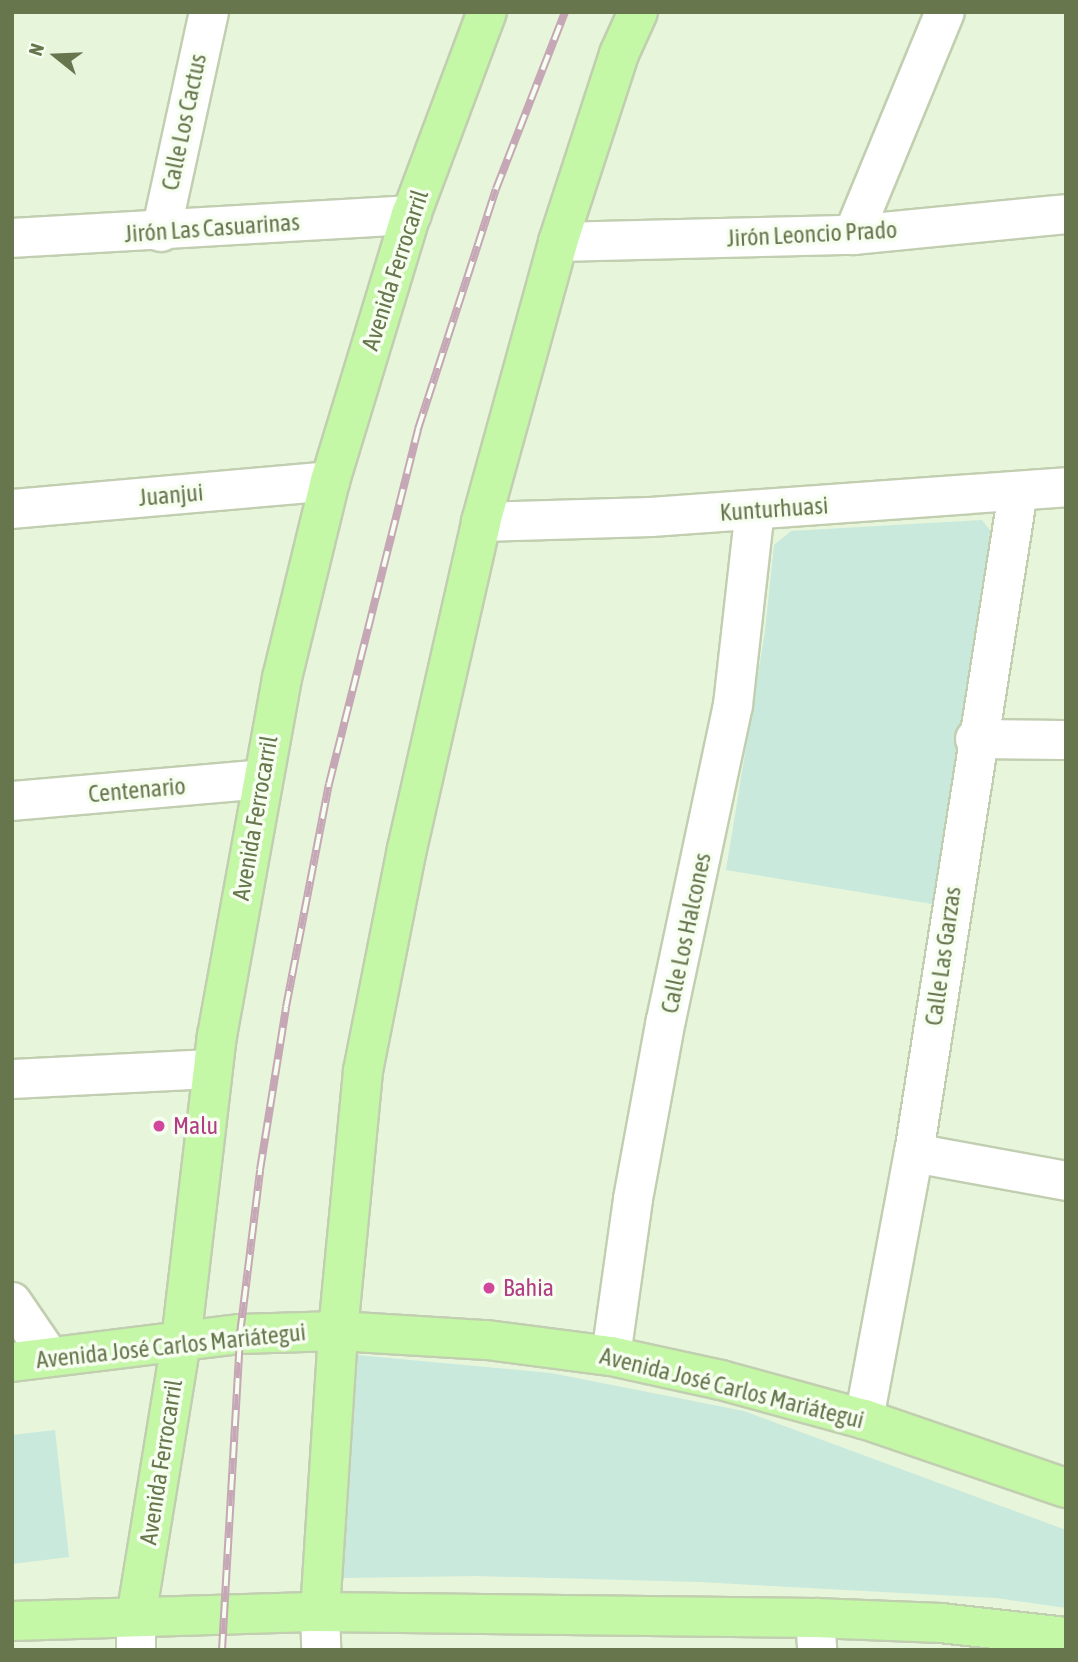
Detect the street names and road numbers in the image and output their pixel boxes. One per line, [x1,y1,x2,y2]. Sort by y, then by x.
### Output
street label: Calle Los Cactus [155,51,213,193]
street label: Avenida Ferrocarril [356,186,434,354]
street label: Jirón Las Casuarinas [123,208,301,248]
street label: Jirón Leoncio Prado [726,215,898,253]
street label: Juanjui [138,478,204,512]
street label: Kunturhuasi [719,491,829,527]
street label: Avenida Ferrocarril [226,733,284,903]
street label: Centenario [87,771,187,809]
street label: Calle Los Halcones [655,850,717,1016]
street label: Calle Las Garzas [919,885,967,1027]
street label: Avenida José Carlos Mariátegui [35,1318,307,1374]
street label: Avenida José Carlos Mariátegui [597,1341,867,1435]
street label: Avenida Ferrocarril [134,1377,188,1547]

